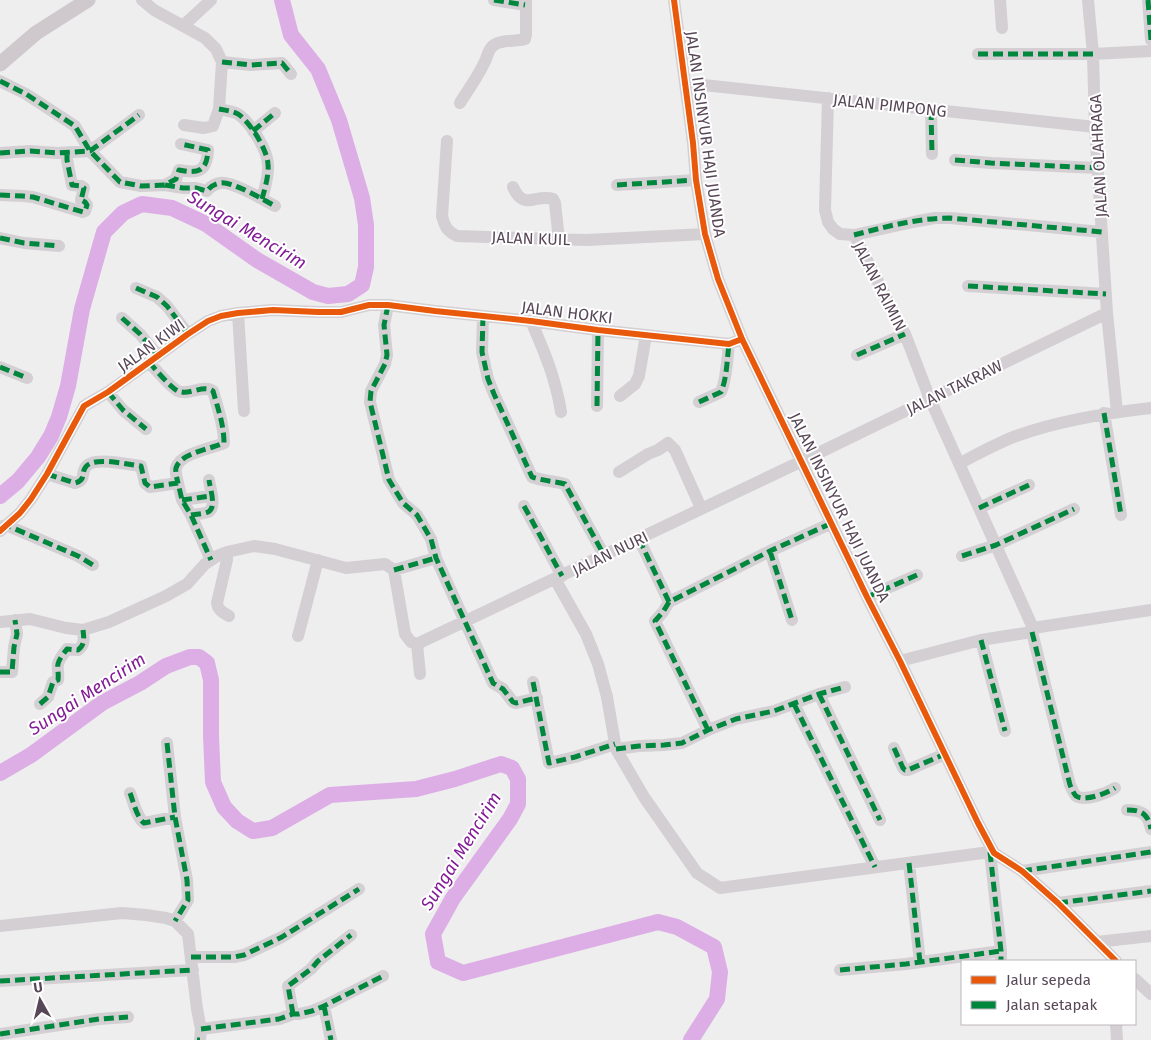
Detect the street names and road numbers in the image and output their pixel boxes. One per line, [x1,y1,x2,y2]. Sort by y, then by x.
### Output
street label: JALAN INSINYUR HAJI JUANDA [682,30,730,239]
street label: JALAN PIMPONG [832,90,948,121]
street label: JALAN OLAHRAGA [1086,93,1111,218]
street label: JALAN KUIL [491,228,571,249]
street label: JALAN RAIMIN [849,238,910,334]
street label: JALAN HOKKI [520,297,614,328]
street label: JALAN KIWI [114,315,189,376]
street label: JALAN TAKRAW [903,356,1005,419]
street label: JALAN INSINYUR HAJI JUANDA [785,409,894,606]
street label: JALAN NURI [569,527,651,580]

